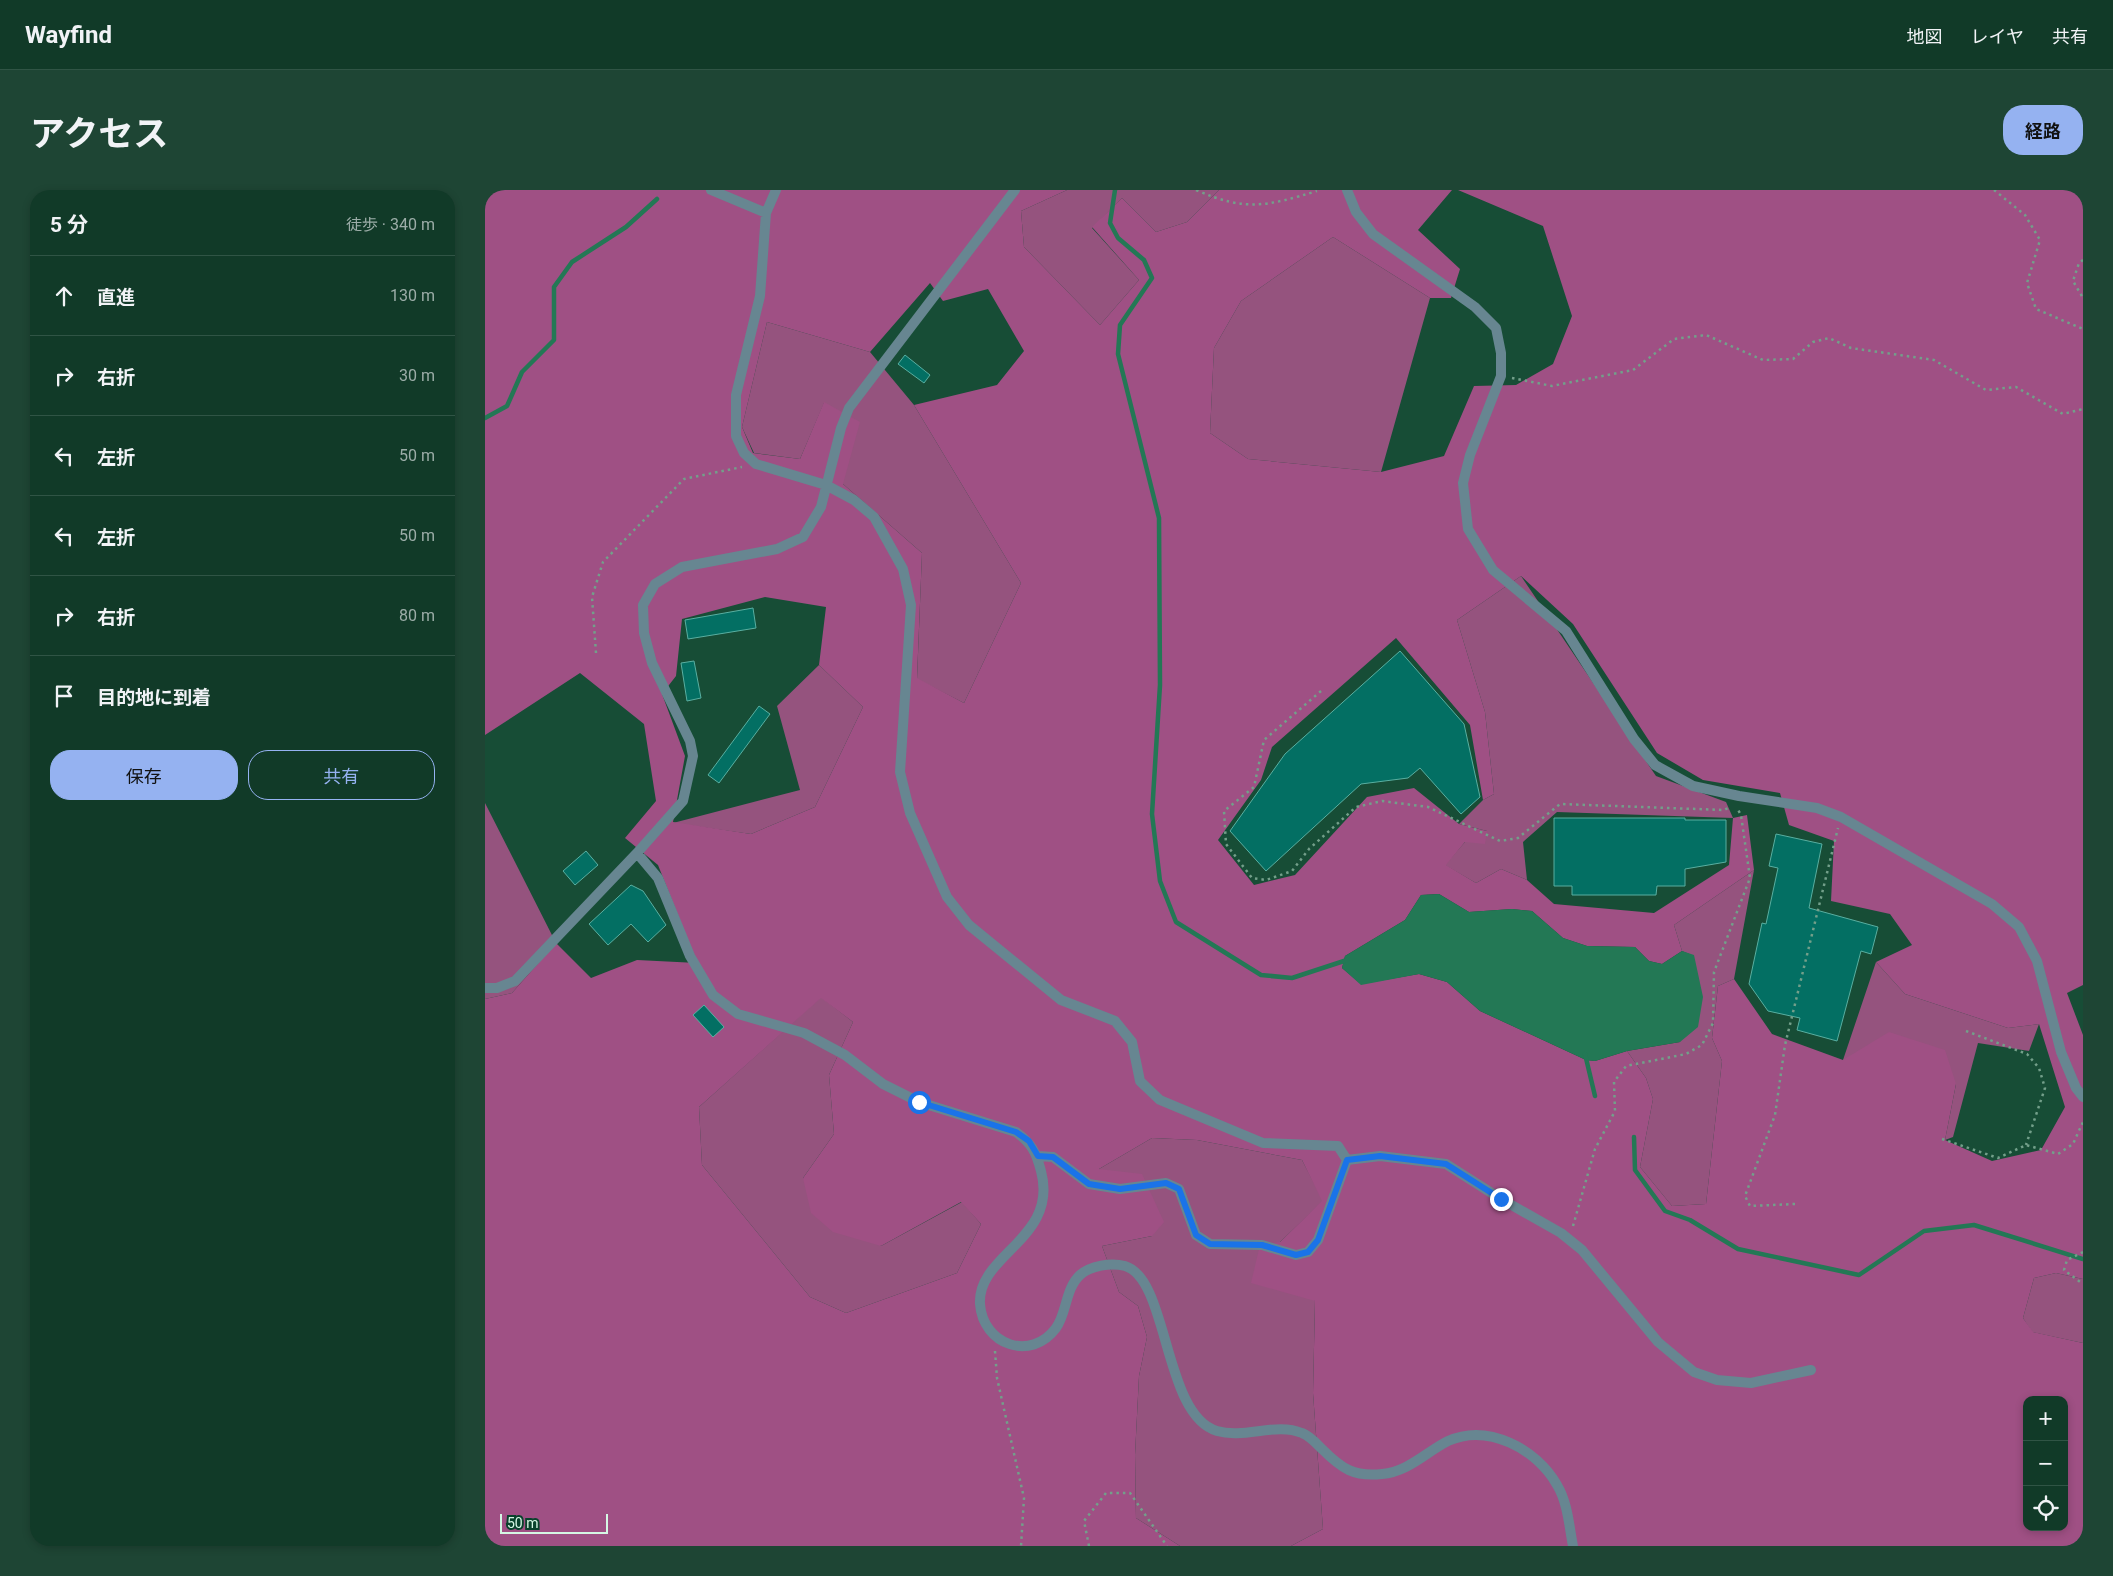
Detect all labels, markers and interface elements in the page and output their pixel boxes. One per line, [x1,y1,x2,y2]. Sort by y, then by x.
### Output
text: Wayfind [25,21,112,49]
text: 地図 [1907,26,1943,47]
text: レイヤ [1971,26,2024,47]
text: 共有 [2052,26,2088,47]
button: 経路 [2003,105,2083,155]
text: アクセス [30,114,168,155]
text: 5 分 [50,213,88,237]
text: 徒歩 · 340 m [346,215,435,234]
icon: ahead [50,282,78,310]
text: 直進 [97,286,135,309]
text: 130 m [390,286,435,305]
icon: right [50,362,78,390]
text: 右折 [97,366,135,389]
text: 30 m [399,366,435,385]
icon: left [50,442,78,470]
text: 左折 [97,446,135,469]
text: 50 m [399,446,435,465]
icon: left [50,522,78,550]
text: 左折 [97,526,135,549]
text: 50 m [399,526,435,545]
icon: right [50,602,78,630]
text: 右折 [97,606,135,629]
text: 80 m [399,606,435,625]
icon: arrive [50,682,78,710]
text: 目的地に到着 [97,686,211,709]
button: 保存 [50,750,238,800]
button: 共有 [248,750,435,800]
route start [908,1091,931,1114]
route end [1490,1188,1513,1211]
map controls [2023,1396,2068,1531]
button: + [2023,1396,2068,1441]
button: − [2023,1441,2068,1486]
button: locate [2023,1486,2068,1531]
scale bar [500,1511,607,1534]
text: 50 m [507,1515,539,1531]

